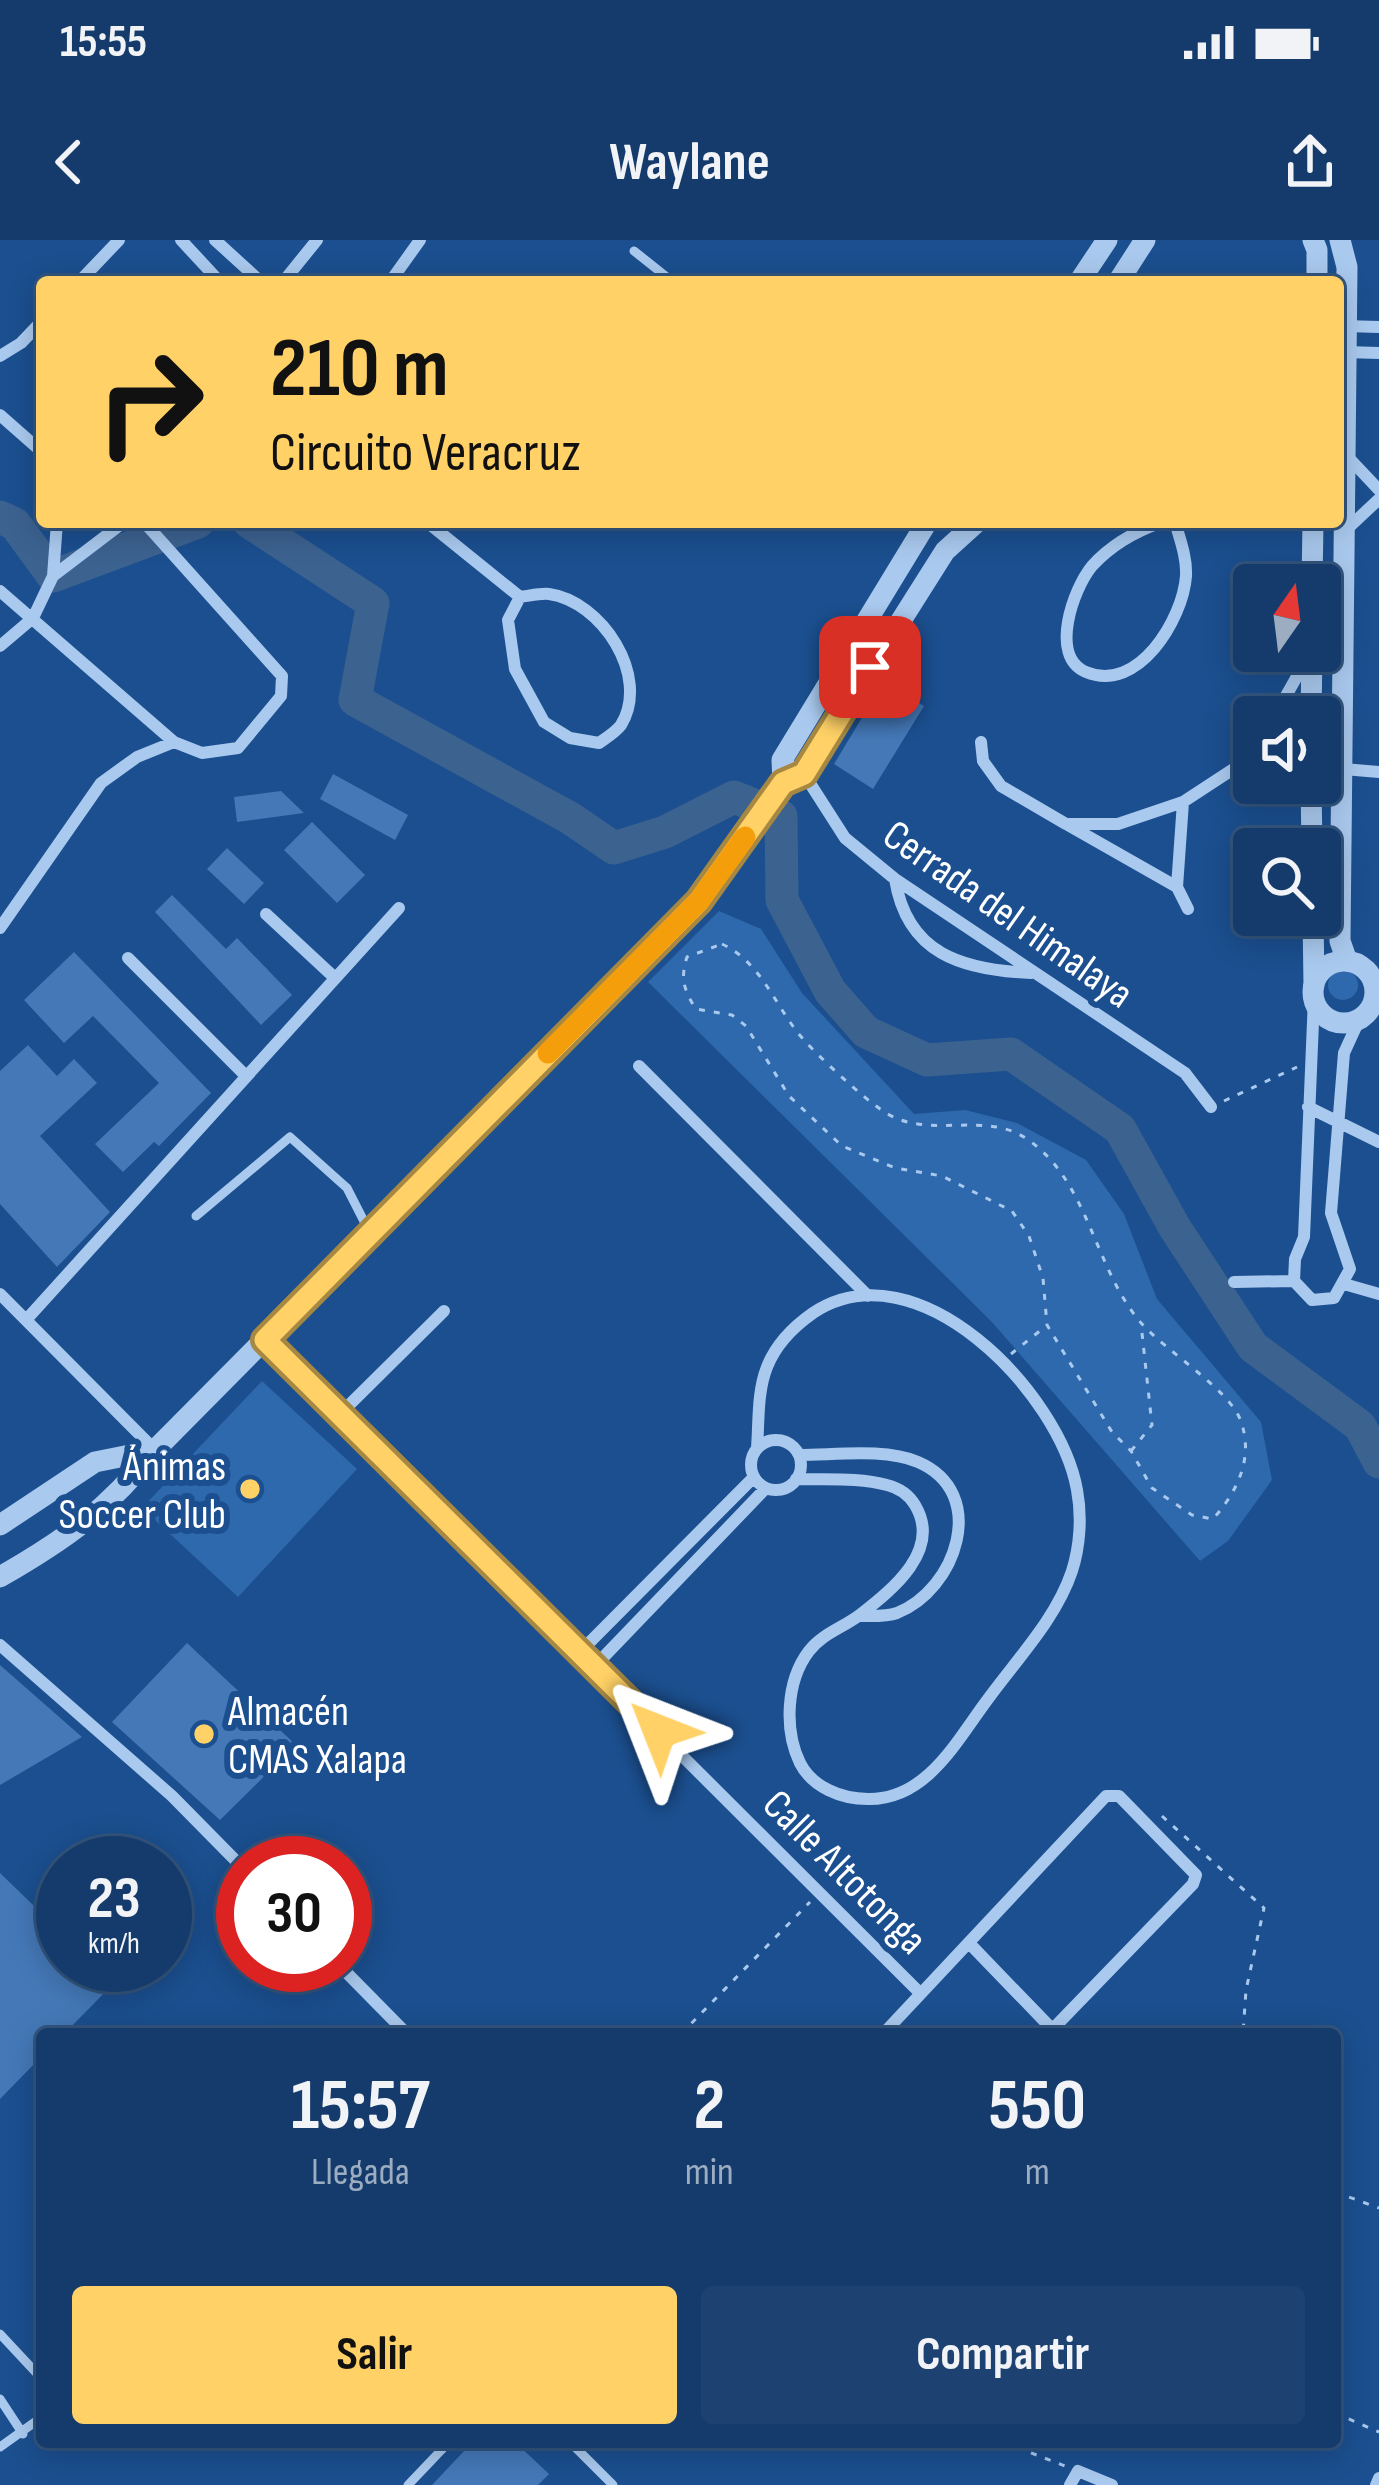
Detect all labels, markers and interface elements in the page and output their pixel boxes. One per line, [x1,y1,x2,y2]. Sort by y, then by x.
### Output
text: 15:55 [60,15,147,70]
icon: back [36,129,102,195]
icon: share [1277,129,1343,195]
text: Waylane [609,130,770,195]
text: 210 m [270,319,449,420]
icon: right [72,324,228,480]
text: Circuito Veracruz [270,421,581,486]
north arrow [1233,564,1341,672]
map controls [1233,564,1341,936]
pin [819,616,921,718]
icon: arrive [837,634,903,700]
button: sound [1233,696,1341,804]
street label: Cerrada del Himalaya [873,810,1142,1020]
button: search [1233,828,1341,936]
place label: Ánimas Soccer Club [59,1442,226,1541]
marker: Ánimas Soccer Club [237,1476,263,1502]
position arrow [596,1668,722,1794]
place label: Almacén CMAS Xalapa [227,1687,407,1786]
marker: Almacén CMAS Xalapa [191,1721,217,1747]
street label: Calle Altotonga [751,1780,937,1966]
speed limit sign: 30 [216,1836,372,1992]
text: 23 [87,1863,141,1935]
text: km/h [88,1926,140,1962]
text: 15:57 [291,2063,430,2150]
text: 2 [693,2063,725,2150]
text: 550 [989,2063,1086,2150]
text: Llegada [311,2149,410,2196]
text: min [685,2149,734,2196]
text: m [1025,2149,1050,2196]
button: Salir [72,2286,677,2424]
button: Compartir [701,2286,1305,2424]

